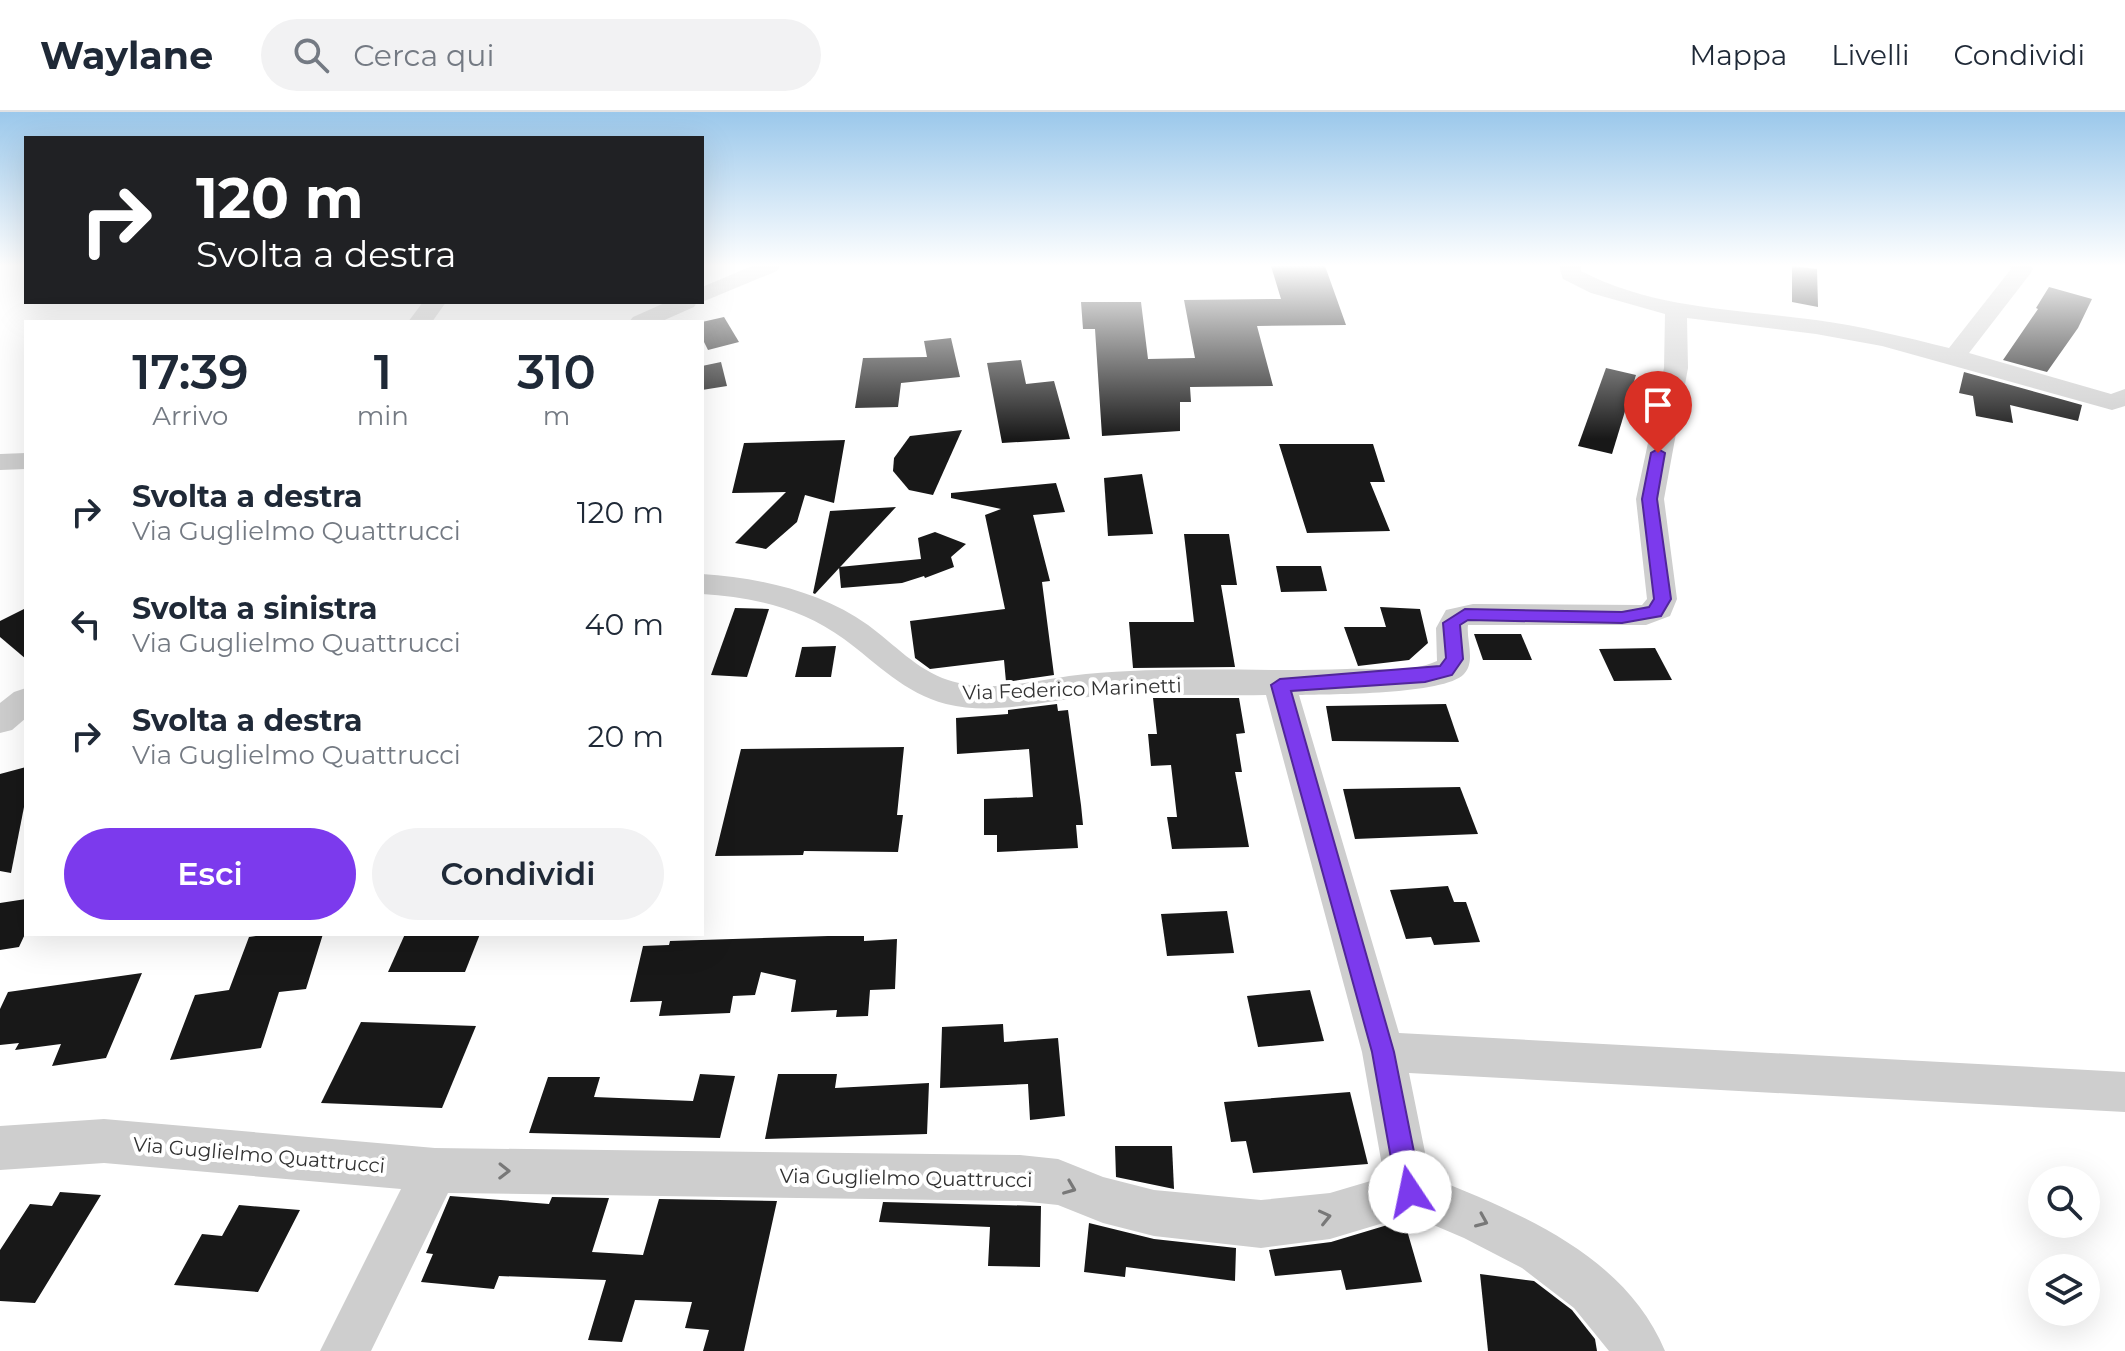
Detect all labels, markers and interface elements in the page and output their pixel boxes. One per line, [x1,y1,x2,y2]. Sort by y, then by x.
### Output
search box [261,19,821,91]
text: Waylane [40,32,213,79]
icon: search [289,33,333,77]
text: Cerca qui [353,37,495,74]
text: Mappa [1690,38,1787,72]
text: Livelli [1831,38,1910,72]
text: Condividi [1954,38,2085,72]
text: 120 m [196,164,364,232]
icon: right [64,168,168,272]
text: Svolta a destra [196,232,456,276]
text: 17:39 [132,343,249,401]
text: 1 [374,343,392,401]
text: 310 [517,343,596,401]
pin [1624,371,1692,453]
icon: arrive [1636,383,1680,427]
text: Arrivo [152,400,228,432]
text: min [357,400,409,432]
text: m [543,400,570,432]
text: Svolta a destra [132,478,362,515]
icon: right [64,490,108,534]
text: 120 m [577,494,664,531]
text: Via Guglielmo Quattrucci [132,515,461,547]
text: Svolta a sinistra [132,590,378,627]
icon: left [64,602,108,646]
text: 40 m [585,606,664,643]
text: Via Guglielmo Quattrucci [132,627,461,659]
street label: Via Federico Marinetti [962,673,1182,705]
text: Svolta a destra [132,702,362,739]
icon: right [64,714,108,758]
text: 20 m [587,718,664,755]
text: Via Guglielmo Quattrucci [132,739,461,771]
button: Esci [64,828,356,920]
button: Condividi [372,828,664,920]
street label: Via Guglielmo Quattrucci [132,1132,386,1178]
position arrow [1368,1150,1452,1234]
one-way arrow [498,1162,511,1180]
street label: Via Guglielmo Quattrucci [779,1164,1033,1192]
map controls [2028,1166,2100,1326]
button: search [2028,1166,2100,1238]
one-way arrow [1062,1178,1077,1194]
one-way arrow [1318,1209,1332,1226]
one-way arrow [1474,1212,1488,1228]
button: layers [2028,1254,2100,1326]

